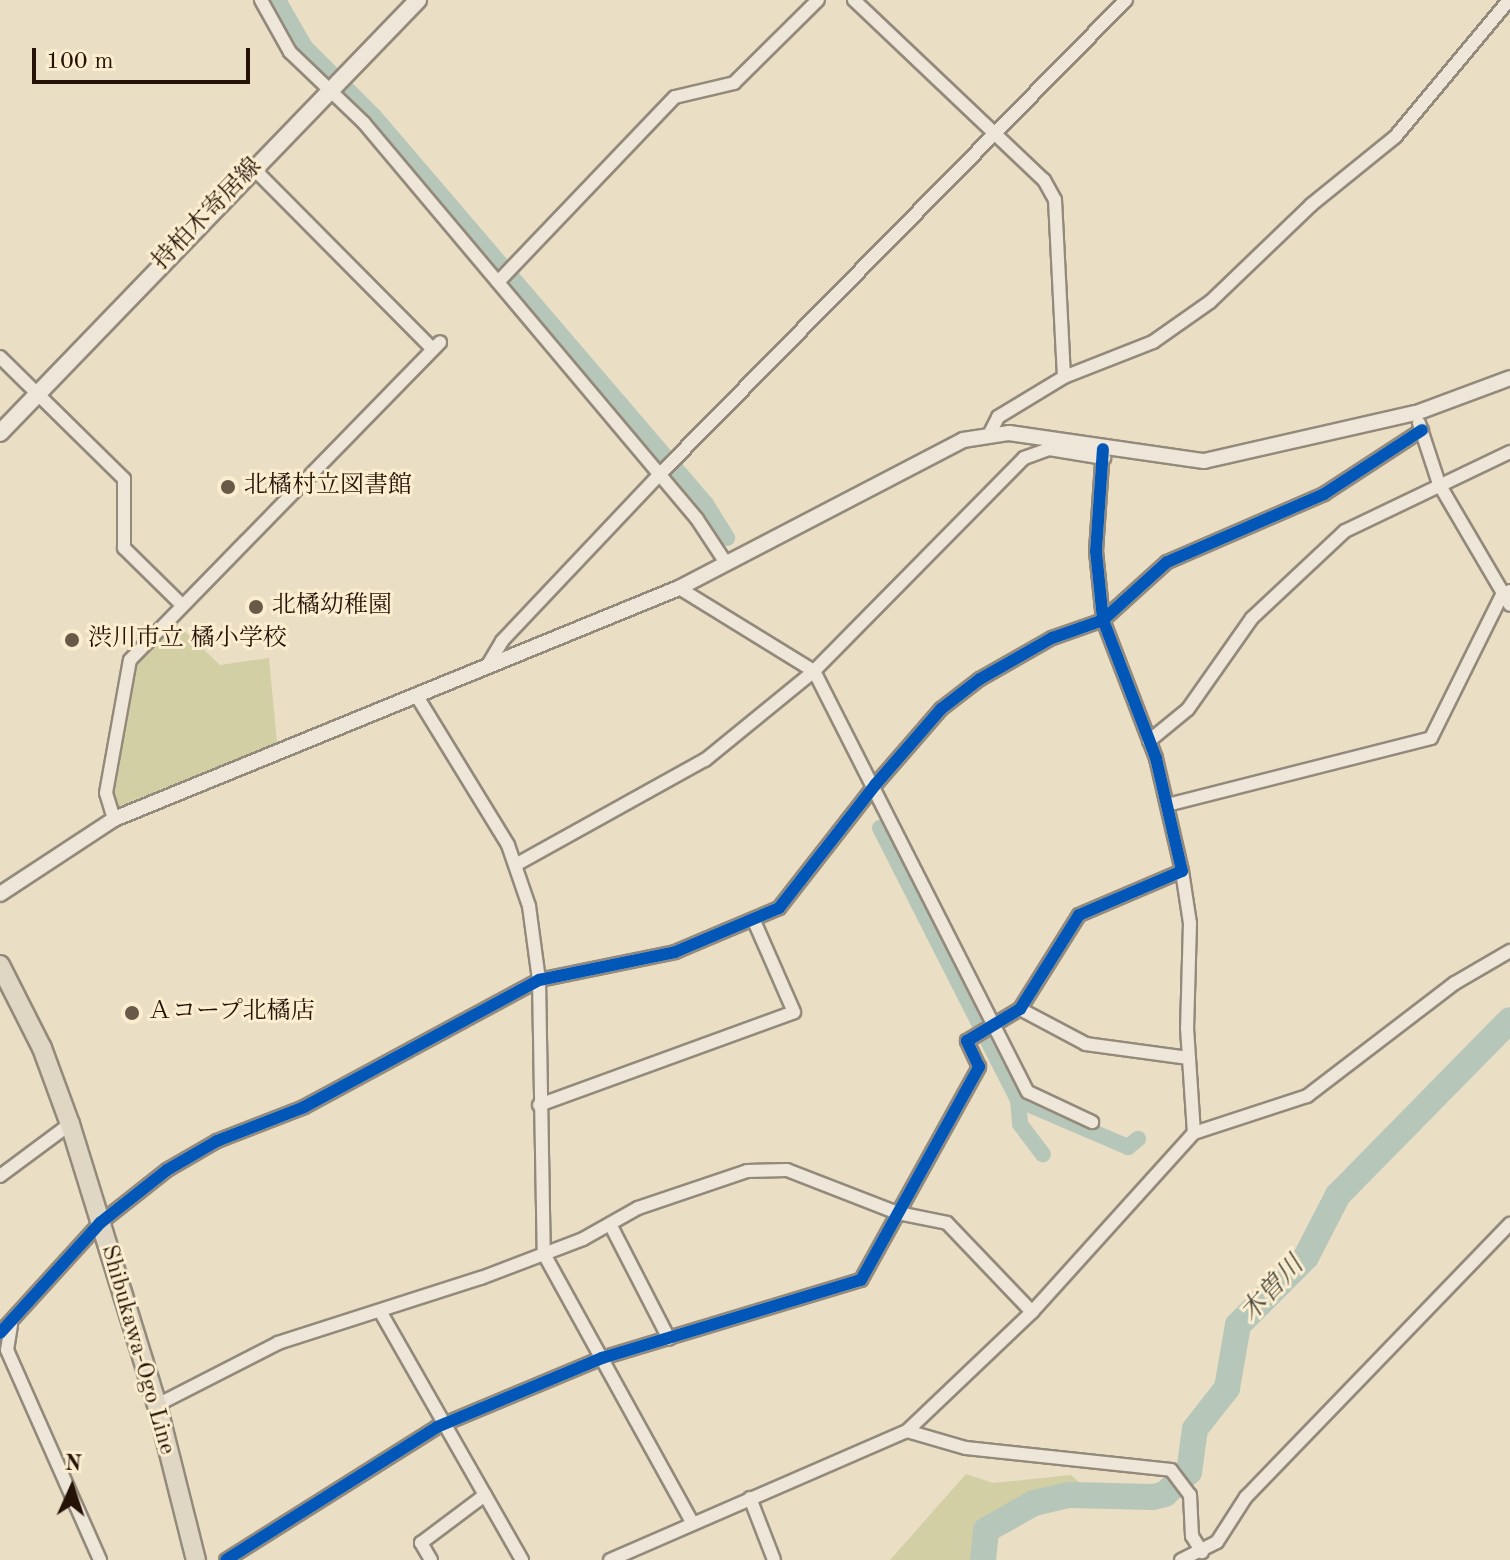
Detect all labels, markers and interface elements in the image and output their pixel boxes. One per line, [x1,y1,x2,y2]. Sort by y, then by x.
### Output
scale bar [36,32,254,82]
text: 100 m [46,50,114,74]
street label: 持柏木寄居線 [148,153,268,277]
place label: 北橘村立図書館 [244,473,412,501]
marker: 北橘村立図書館 [219,478,237,496]
place label: 北橘幼稚園 [272,593,392,621]
marker: 北橘幼稚園 [247,598,265,616]
place label: 渋川市立 橘小学校 [88,626,287,654]
marker: 渋川市立 橘小学校 [63,631,81,649]
place label: Ａコープ北橘店 [148,999,316,1027]
marker: Ａコープ北橘店 [123,1004,141,1022]
street label: Shibukawa-Ogo Line [93,1242,181,1458]
water label: 木曽川 [1235,1251,1311,1329]
north arrow [32,1448,112,1528]
text: N [64,1453,82,1475]

